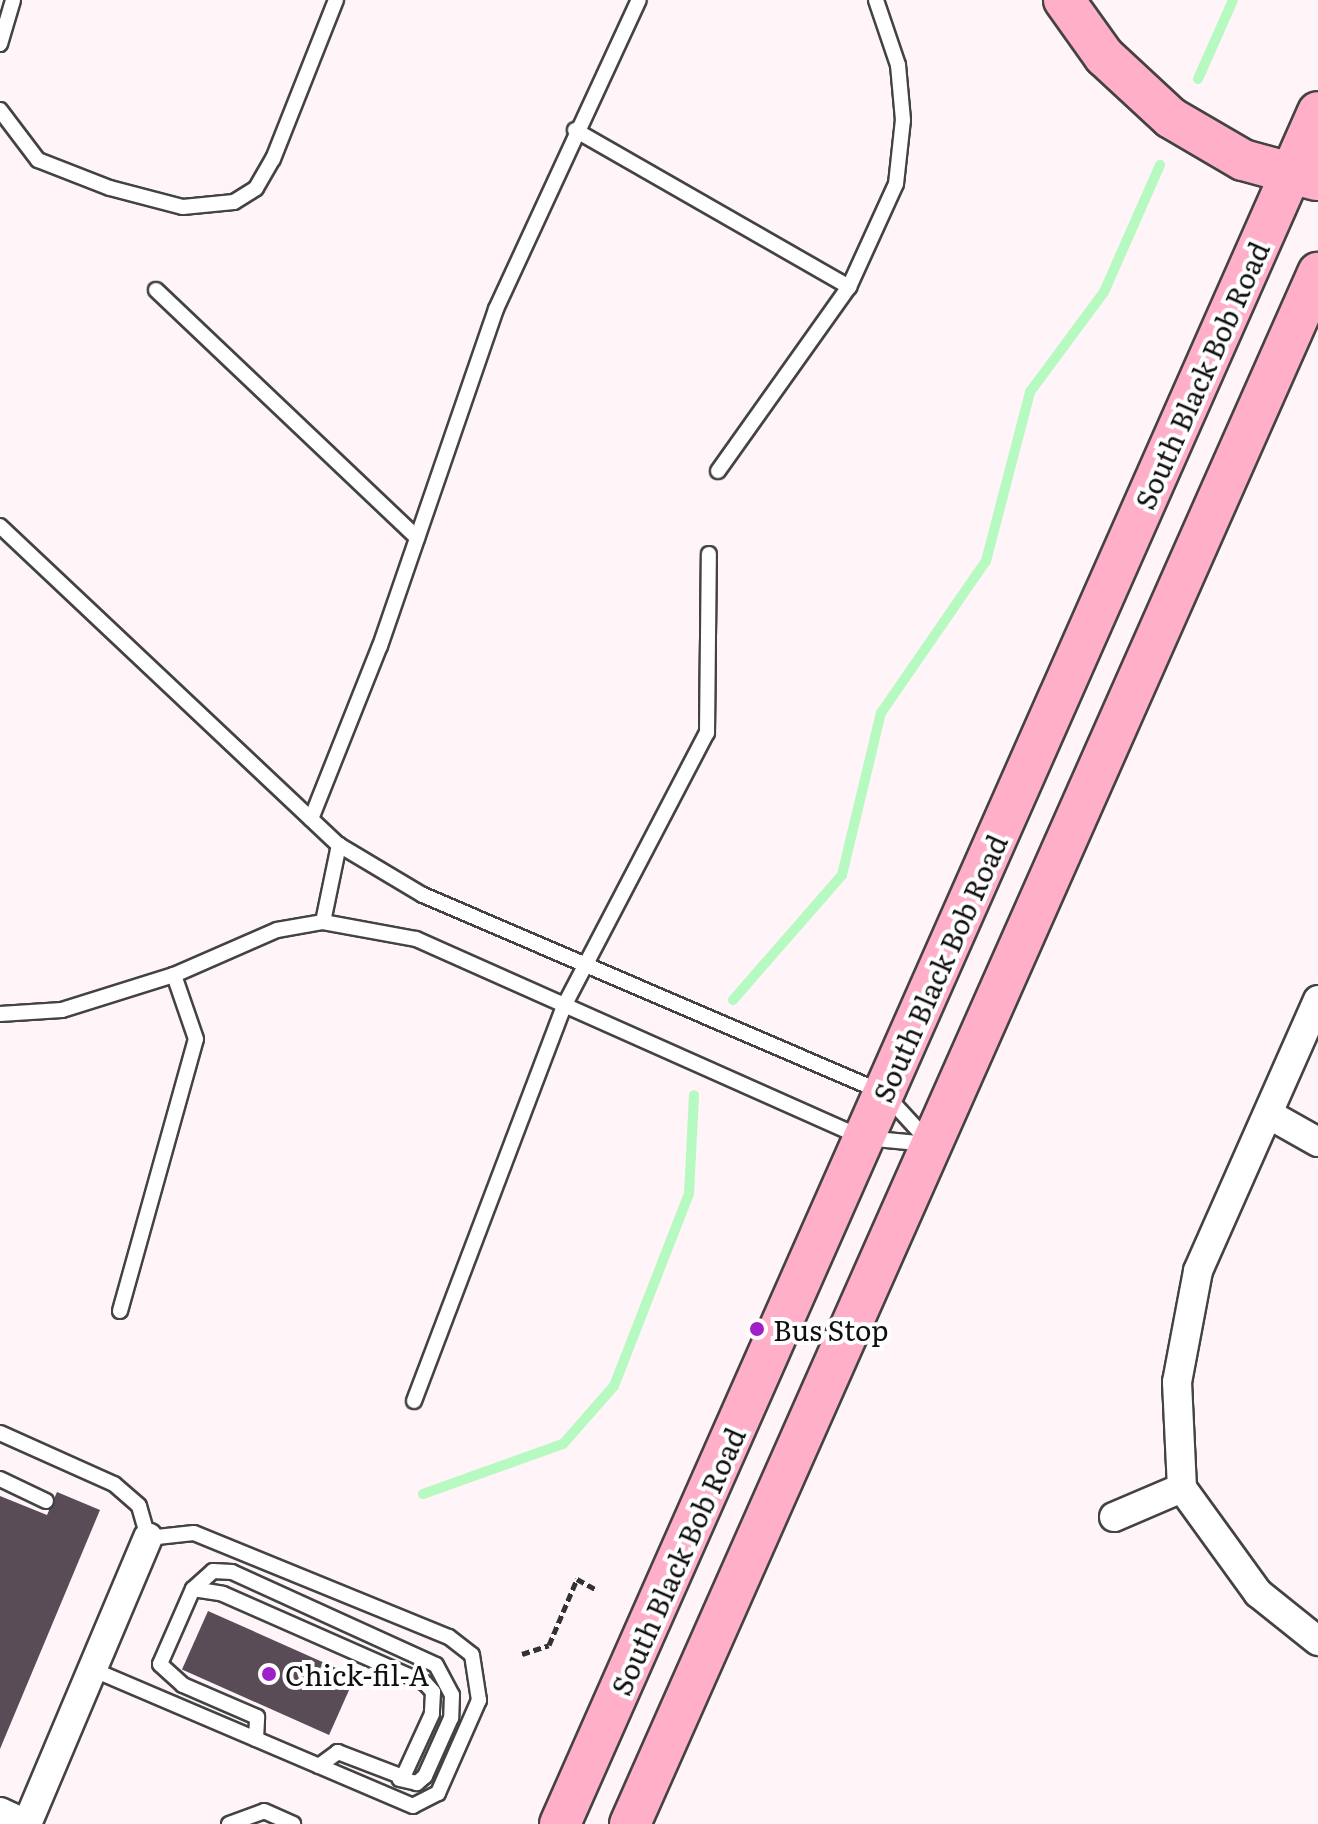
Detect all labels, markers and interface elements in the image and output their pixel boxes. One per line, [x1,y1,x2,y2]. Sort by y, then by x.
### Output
street label: South Black Bob Road [1127,236,1275,514]
street label: South Black Bob Road [865,829,1013,1107]
place label: Bus Stop [773,1312,889,1346]
marker: Bus Stop [748,1320,766,1338]
street label: South Black Bob Road [603,1422,751,1700]
place label: Chick-fil-A [285,1657,429,1691]
marker: Chick-fil-A [260,1665,278,1683]

